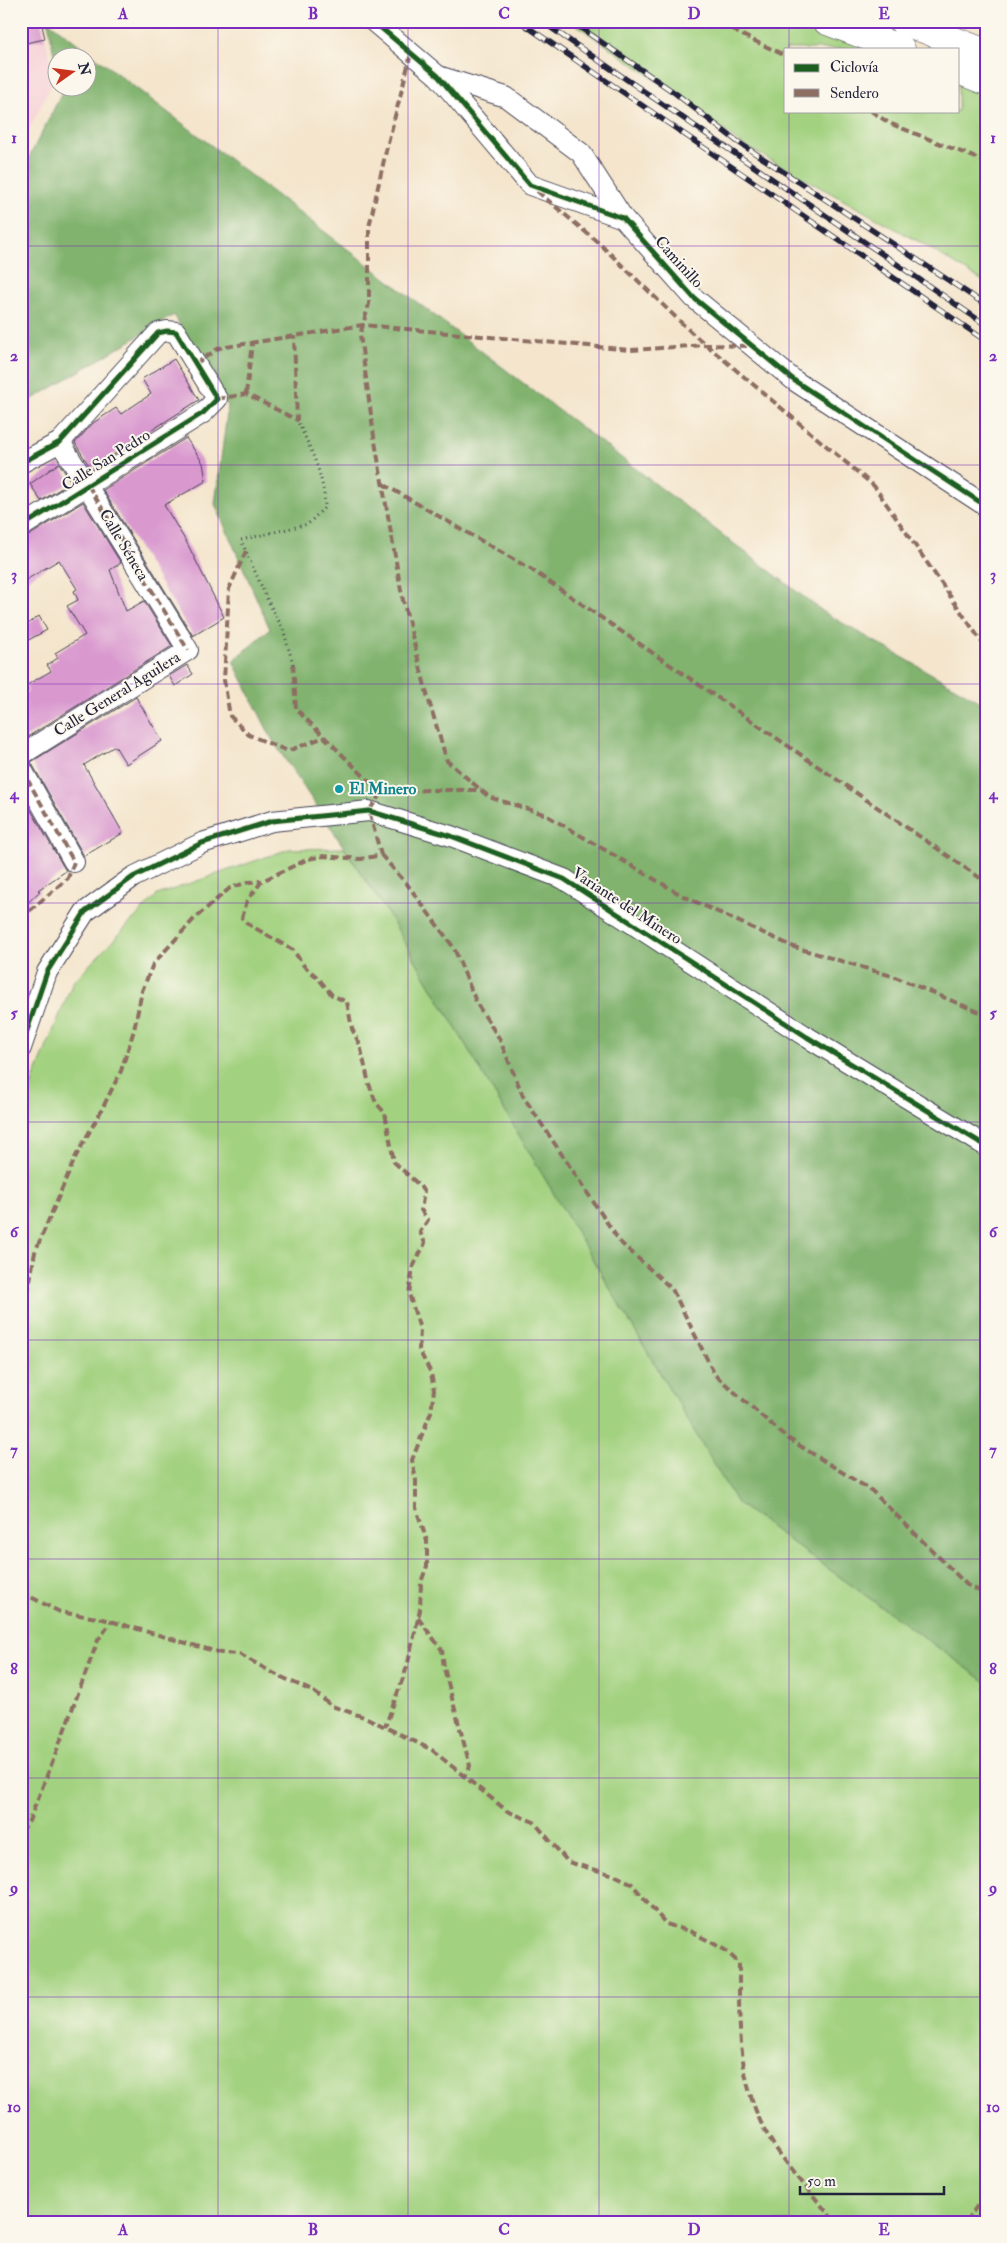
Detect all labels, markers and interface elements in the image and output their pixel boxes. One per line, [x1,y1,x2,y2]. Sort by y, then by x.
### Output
text: A [117,4,129,24]
text: B [308,4,318,24]
text: C [498,4,510,24]
text: D [687,4,701,24]
text: E [878,4,890,24]
north arrow [48,48,98,98]
legend [784,48,960,112]
text: Ciclovía [830,58,879,77]
text: N [74,60,94,78]
text: Sendero [830,84,879,103]
text: 1 [11,128,17,148]
text: 1 [990,128,996,148]
street label: Caminillo [650,232,708,292]
text: 2 [10,346,18,366]
text: 2 [989,346,997,366]
street label: Calle San Pedro [58,425,154,495]
street label: Calle Séneca [95,506,153,585]
text: 3 [11,565,17,585]
text: 3 [990,565,996,585]
street label: Calle General Aguilera [50,647,184,741]
place label: El Minero [349,779,417,799]
marker: El Minero [333,783,345,795]
text: 4 [9,784,20,804]
text: 4 [988,784,999,804]
street label: Variante del Minero [568,863,686,949]
text: 5 [10,1003,18,1023]
text: 5 [989,1003,997,1023]
text: 6 [10,1222,20,1242]
text: 6 [989,1222,999,1242]
text: 7 [10,1440,18,1460]
text: 7 [989,1440,997,1460]
text: 8 [10,1659,18,1679]
text: 8 [989,1659,997,1679]
text: 9 [8,1878,18,1898]
text: 9 [987,1878,997,1898]
text: 10 [7,2097,21,2117]
text: 10 [986,2097,1000,2117]
scale bar [800,2163,943,2195]
text: 50 m [807,2172,836,2191]
text: A [117,2220,129,2240]
text: B [308,2220,318,2240]
text: C [498,2220,510,2240]
text: D [687,2220,701,2240]
text: E [878,2220,890,2240]

